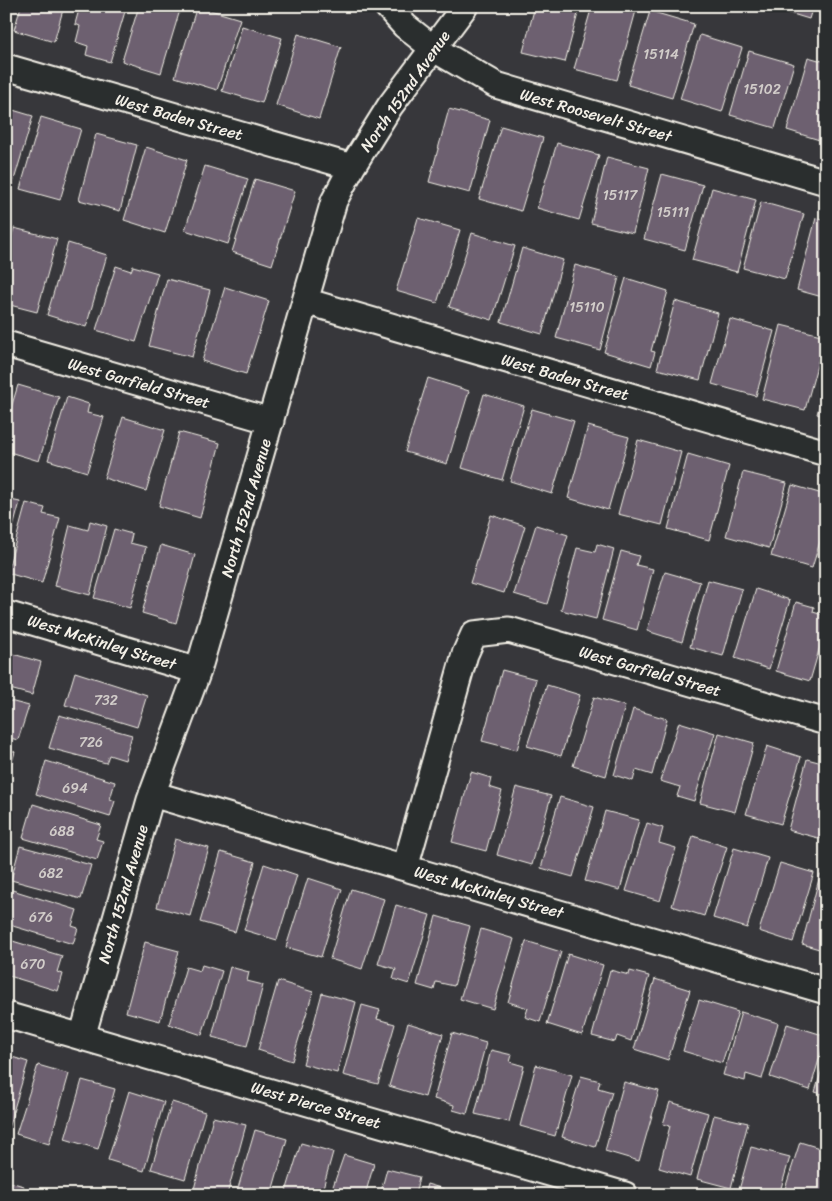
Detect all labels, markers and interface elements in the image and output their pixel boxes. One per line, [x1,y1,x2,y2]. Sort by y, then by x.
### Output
street label: North 152nd Avenue [352,24,458,158]
house number: 15114 [643,42,679,67]
house number: 15102 [743,77,781,102]
street label: West Roosevelt Street [517,79,676,151]
street label: West Baden Street [112,85,246,149]
house number: 15117 [603,183,638,208]
house number: 15111 [657,200,689,225]
house number: 15110 [569,295,605,320]
street label: West Baden Street [498,345,632,409]
street label: West Garfield Street [64,349,214,417]
street label: North 152nd Avenue [212,435,280,581]
street label: West McKinley Street [24,606,181,679]
street label: West Garfield Street [575,637,725,705]
house number: 732 [94,688,118,713]
house number: 726 [79,730,103,755]
house number: 694 [62,776,88,801]
house number: 688 [50,819,75,844]
street label: North 152nd Avenue [89,821,157,967]
street label: West McKinley Street [411,857,568,927]
house number: 682 [39,861,63,886]
house number: 676 [29,905,53,930]
house number: 670 [21,952,46,977]
street label: West Pierce Street [248,1073,384,1137]

